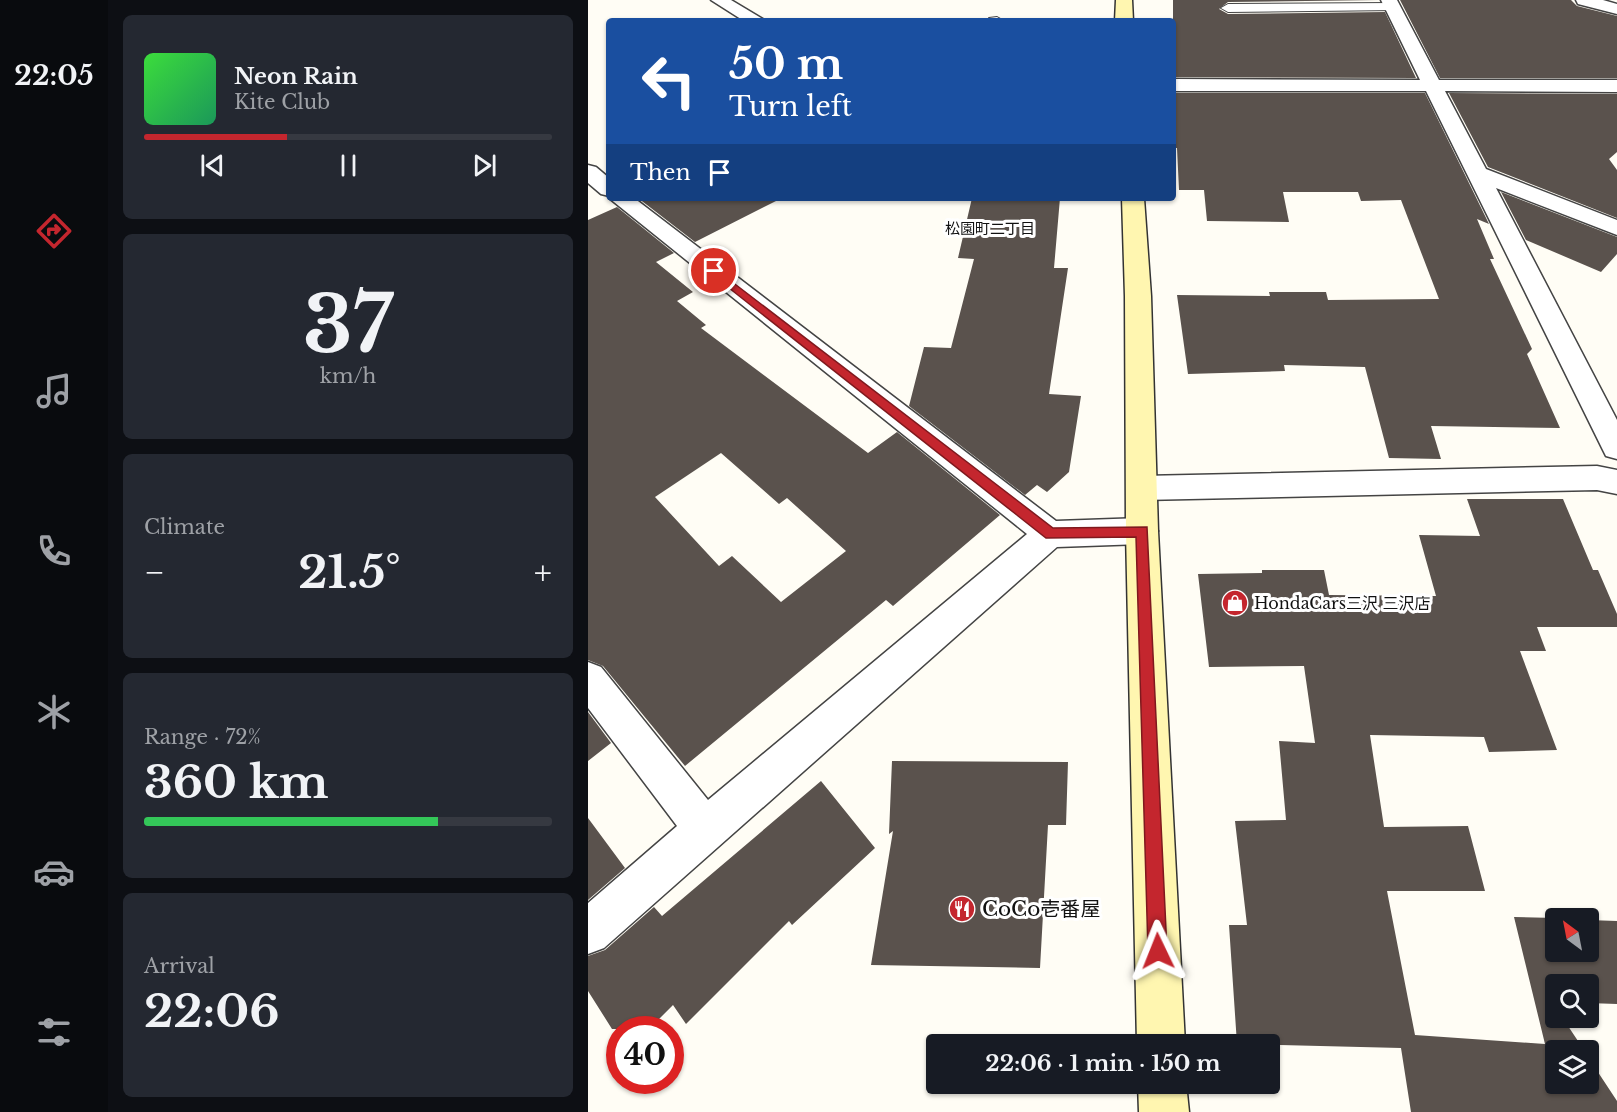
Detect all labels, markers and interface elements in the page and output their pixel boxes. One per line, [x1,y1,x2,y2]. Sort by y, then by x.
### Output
text: 50 m [729,38,843,90]
icon: left [630,42,708,120]
text: 22:05 [14,59,94,92]
text: Neon Rain [234,63,358,90]
text: Kite Club [234,90,330,114]
text: Turn left [729,90,852,123]
icon: previous [196,149,229,182]
icon: pause [332,149,365,182]
icon: next [468,149,501,182]
icon: arrive [703,156,736,189]
text: Then [630,159,691,186]
icon: directions [33,210,75,252]
district label: 松園町二丁目 [945,219,1035,238]
pin [688,245,739,296]
icon: arrive [697,254,730,287]
text: 37 [303,276,393,373]
text: km/h [320,364,376,388]
icon: music [33,370,75,412]
text: Climate [144,515,225,539]
icon: phone [33,530,75,572]
text: 21.5° [298,544,401,600]
text: − [144,552,165,593]
text: + [534,552,552,593]
shop icon: HondaCars三沢 三沢店 [1220,588,1250,618]
place label: HondaCars三沢 三沢店 [1254,593,1431,613]
icon: climate [33,691,75,733]
text: Range · 72% [144,725,261,749]
text: 360 km [144,754,329,810]
icon: car [33,851,75,893]
restaurant icon: CoCo壱番屋 [947,894,977,924]
place label: CoCo壱番屋 [982,897,1100,921]
north arrow [1545,908,1599,962]
map controls [1545,908,1599,1094]
position arrow [1126,919,1190,983]
text: Arrival [144,954,215,978]
button: search [1545,974,1599,1028]
text: 22:06 [144,983,280,1039]
icon: filters [33,1011,75,1053]
speed limit sign: 40 [606,1016,684,1094]
button: layers [1545,1040,1599,1094]
text: 22:06 · 1 min · 150 m [985,1050,1221,1077]

